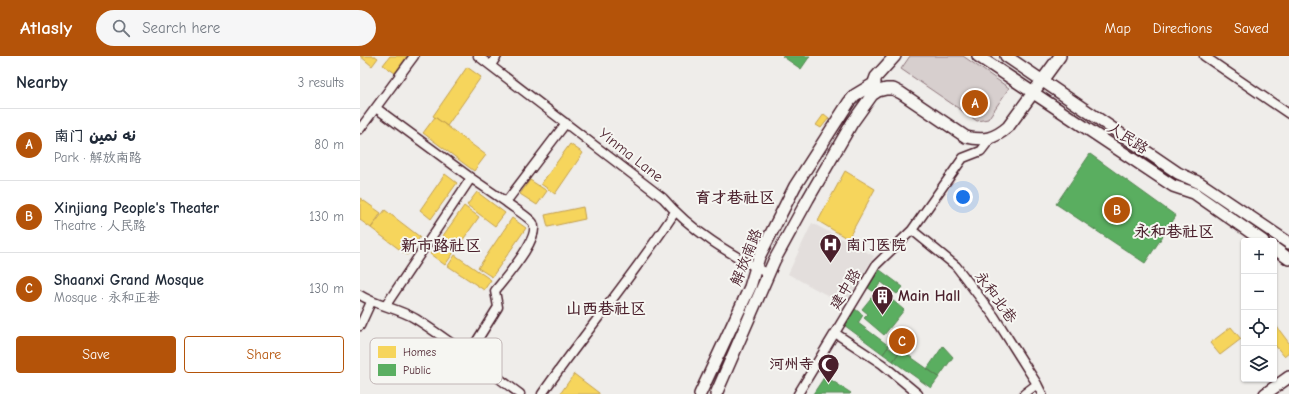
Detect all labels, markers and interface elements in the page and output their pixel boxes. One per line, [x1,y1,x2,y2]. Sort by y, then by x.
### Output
search box [96,10,376,46]
text: Atlasly [20,17,72,39]
icon: search [110,17,132,39]
text: Search here [142,19,220,37]
text: Map [1104,20,1131,37]
text: Directions [1153,20,1212,37]
text: Saved [1234,20,1269,37]
text: Nearby [16,73,67,92]
text: 3 results [298,75,344,90]
pin: A [962,88,988,118]
street label: 人民路 [1104,118,1152,158]
street label: Yinma Lane [595,124,667,186]
text: 南门 نە نمين [54,127,136,145]
text: A [25,137,33,152]
text: 80 m [314,137,344,152]
text: Park · 解放南路 [54,150,142,165]
your location [953,187,973,207]
district label: 育才巷社区 [695,189,775,207]
pin: B [1104,195,1130,225]
text: Xinjiang People's Theater [54,199,219,217]
text: B [25,209,33,224]
text: 130 m [309,209,344,224]
text: Theatre · 人民路 [54,218,146,233]
district label: 永和巷社区 [1134,223,1214,241]
street label: 解放南路 [726,226,766,288]
hospital icon: 南门医院 [818,232,844,265]
place label: 南门医院 [846,236,906,254]
district label: 新市路社区 [401,237,481,255]
map controls [1241,238,1277,382]
button: + [1241,238,1277,274]
street label: 建中路 [826,265,864,313]
street label: 永和北巷 [971,267,1021,327]
text: Shaanxi Grand Mosque [54,271,204,289]
button: − [1241,274,1277,310]
text: C [25,281,33,296]
text: 130 m [309,281,344,296]
building icon: Main Hall [870,283,896,316]
place label: Main Hall [898,287,960,305]
text: Mosque · 永和正巷 [54,290,160,305]
district label: 山西巷社区 [566,300,646,318]
button: locate [1241,310,1277,346]
pin: C [889,326,915,356]
button: Save [16,336,176,373]
button: Share [184,336,344,373]
legend [370,338,502,384]
text: Homes [403,346,436,359]
button: layers [1241,346,1277,382]
mosque icon: 河州寺 [816,351,842,384]
place label: 河州寺 [769,355,814,373]
text: Public [403,364,432,377]

